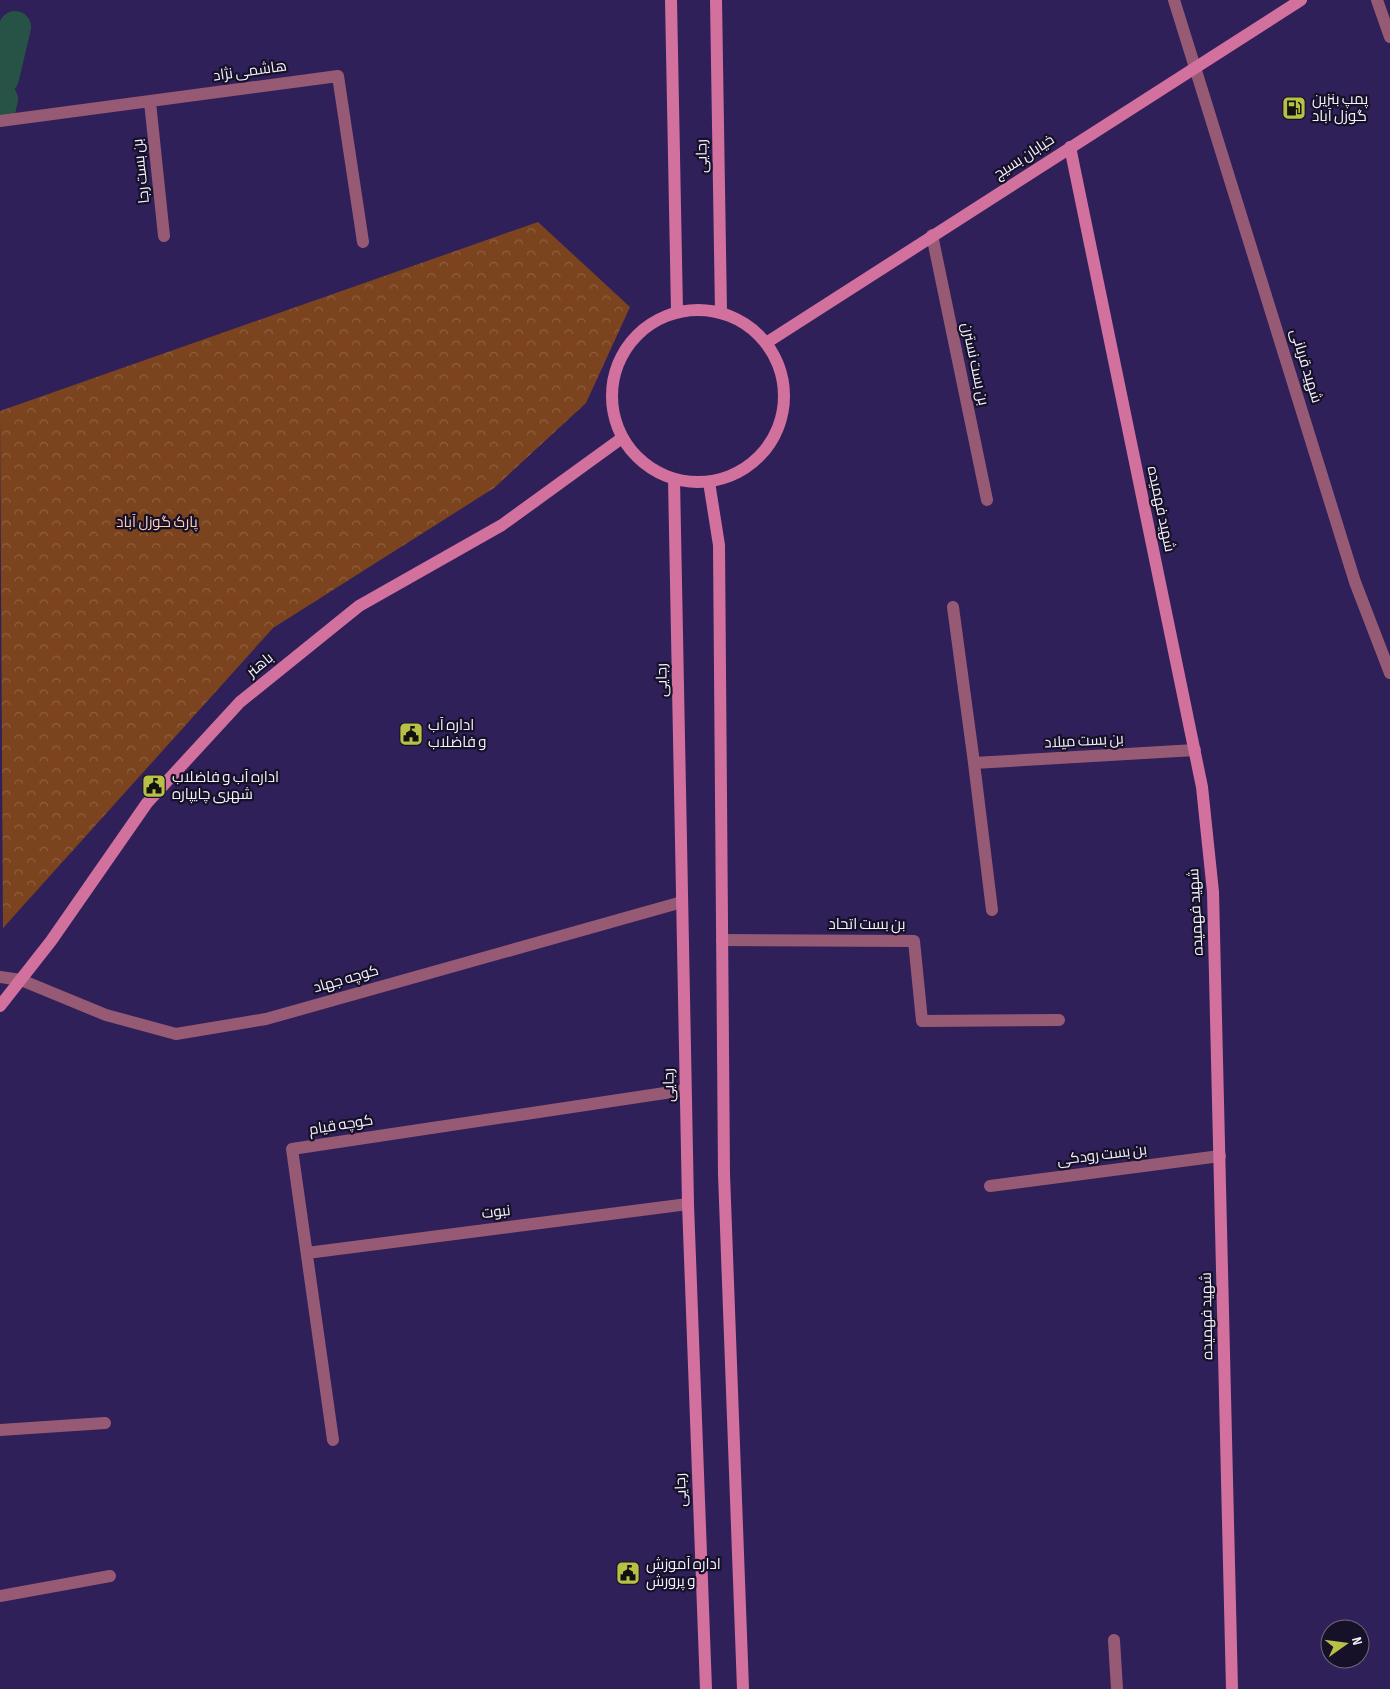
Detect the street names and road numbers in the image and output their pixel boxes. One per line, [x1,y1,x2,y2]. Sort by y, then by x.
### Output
street label: هاشمی نژاد [212,56,288,86]
street label: خیابان بسیج [990,130,1059,185]
street label: بن بست رجا [128,138,154,204]
street label: رجایی [692,139,712,173]
street label: بن بست نسترن [957,321,993,407]
street label: شهید قربانی [1286,327,1326,405]
street label: شهید فهمیده [1143,464,1179,554]
street label: باهنر [242,648,277,682]
street label: رجایی [652,663,672,697]
street label: بن بست میلاد [1044,729,1124,753]
street label: شهید فهمیده [1184,868,1208,956]
street label: بن بست اتحاد [828,915,906,934]
street label: کوچه جهاد [311,961,381,997]
street label: رجایی [659,1068,679,1102]
street label: کوچه قیام [308,1111,374,1139]
street label: بن بست رودکی [1056,1140,1148,1170]
street label: نبوت [480,1201,512,1223]
street label: شهید فهمیده [1197,1272,1217,1360]
street label: رجایی [671,1473,691,1507]

